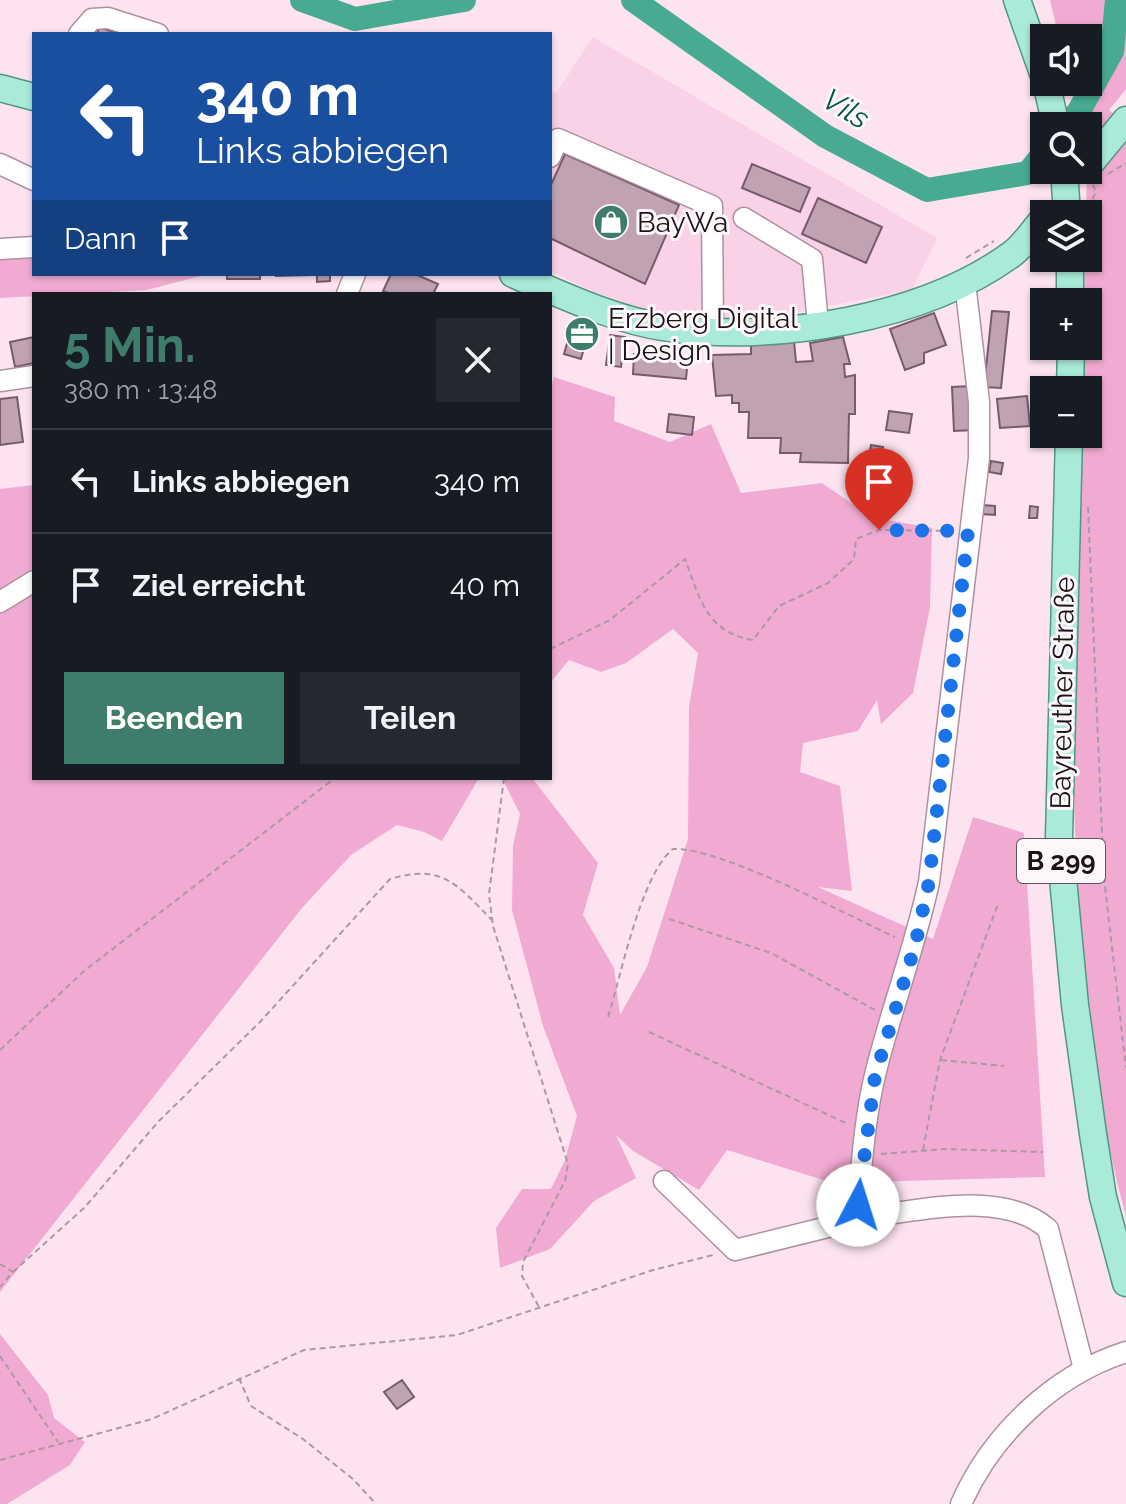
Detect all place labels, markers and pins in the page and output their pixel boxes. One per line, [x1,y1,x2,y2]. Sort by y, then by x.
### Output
shop icon: BayWa [592,203,630,241]
place label: BayWa [637,206,728,239]
place label: Erzberg Digital | Design [608,302,798,367]
office icon: Erzberg Digital | Design [563,315,601,353]
pin [845,448,913,530]

